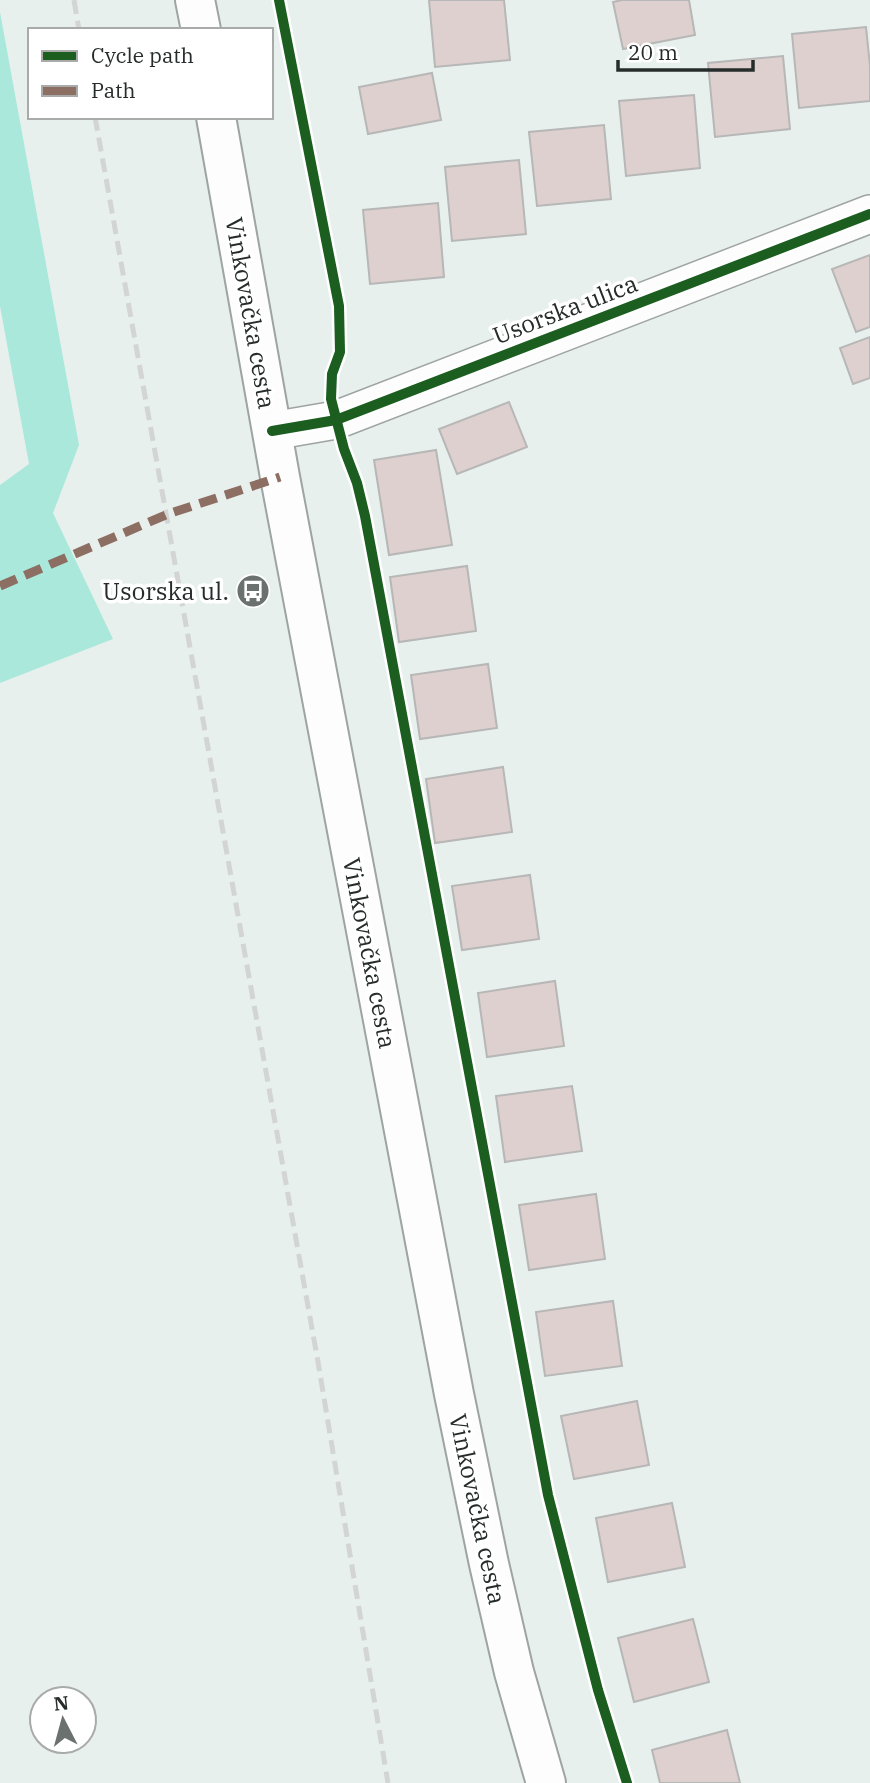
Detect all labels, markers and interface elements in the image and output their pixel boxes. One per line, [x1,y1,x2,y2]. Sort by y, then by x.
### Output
legend [28,28,273,119]
scale bar [618,28,753,72]
text: 20 m [628,38,678,66]
text: Cycle path [91,41,194,69]
text: Path [91,76,136,104]
street label: Vinkovačka cesta [218,215,284,411]
street label: Usorska ulica [488,267,642,351]
bus stop icon: Usorska ul. [234,572,272,610]
place label: Usorska ul. [103,575,229,607]
street label: Vinkovačka cesta [336,855,404,1051]
street label: Vinkovačka cesta [442,1411,514,1607]
north arrow [28,1685,98,1755]
text: N [52,1690,70,1716]

